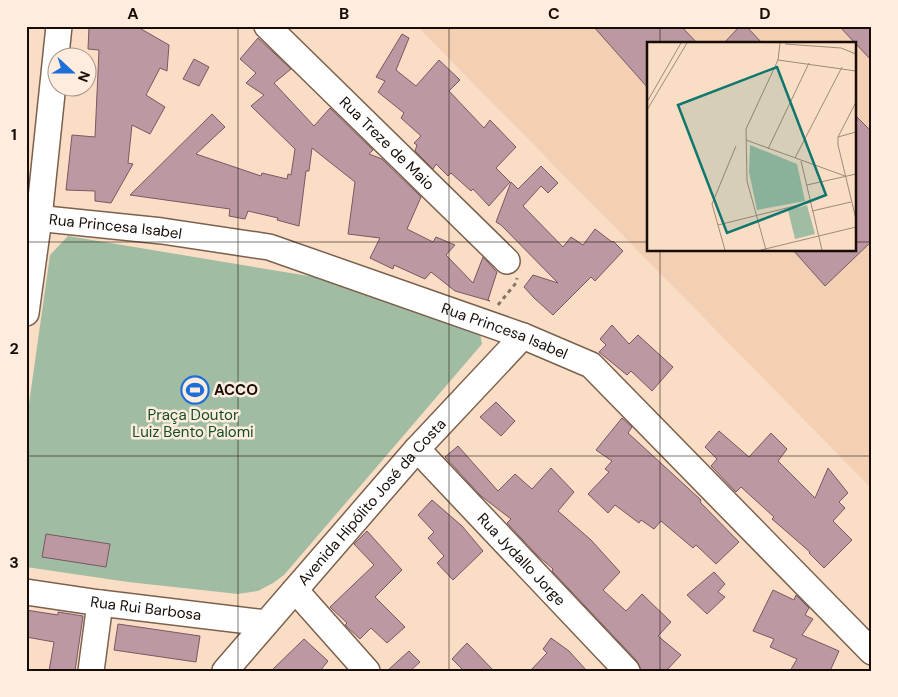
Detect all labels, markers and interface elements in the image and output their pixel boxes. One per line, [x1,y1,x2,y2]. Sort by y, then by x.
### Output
text: A [127,3,139,24]
text: B [339,3,349,24]
text: C [548,3,560,24]
text: D [759,3,771,24]
inset map [647,42,856,251]
north arrow [48,48,98,98]
text: N [74,69,94,85]
street label: Rua Treze de Maio [335,92,439,195]
text: 1 [11,124,17,145]
street label: Rua Princesa Isabel [48,209,183,244]
street label: Rua Princesa Isabel [439,298,571,364]
text: 2 [9,338,19,359]
sports icon: ACCO [180,375,210,405]
place label: ACCO [214,380,258,400]
park label: Praça Doutor Luiz Bento Palomi [132,405,254,442]
street label: Avenida Hipólito José da Costa [293,414,451,590]
street label: Rua Jydallo Jorge [473,509,570,610]
text: 3 [9,552,19,573]
street label: Rua Rui Barbosa [89,592,202,625]

